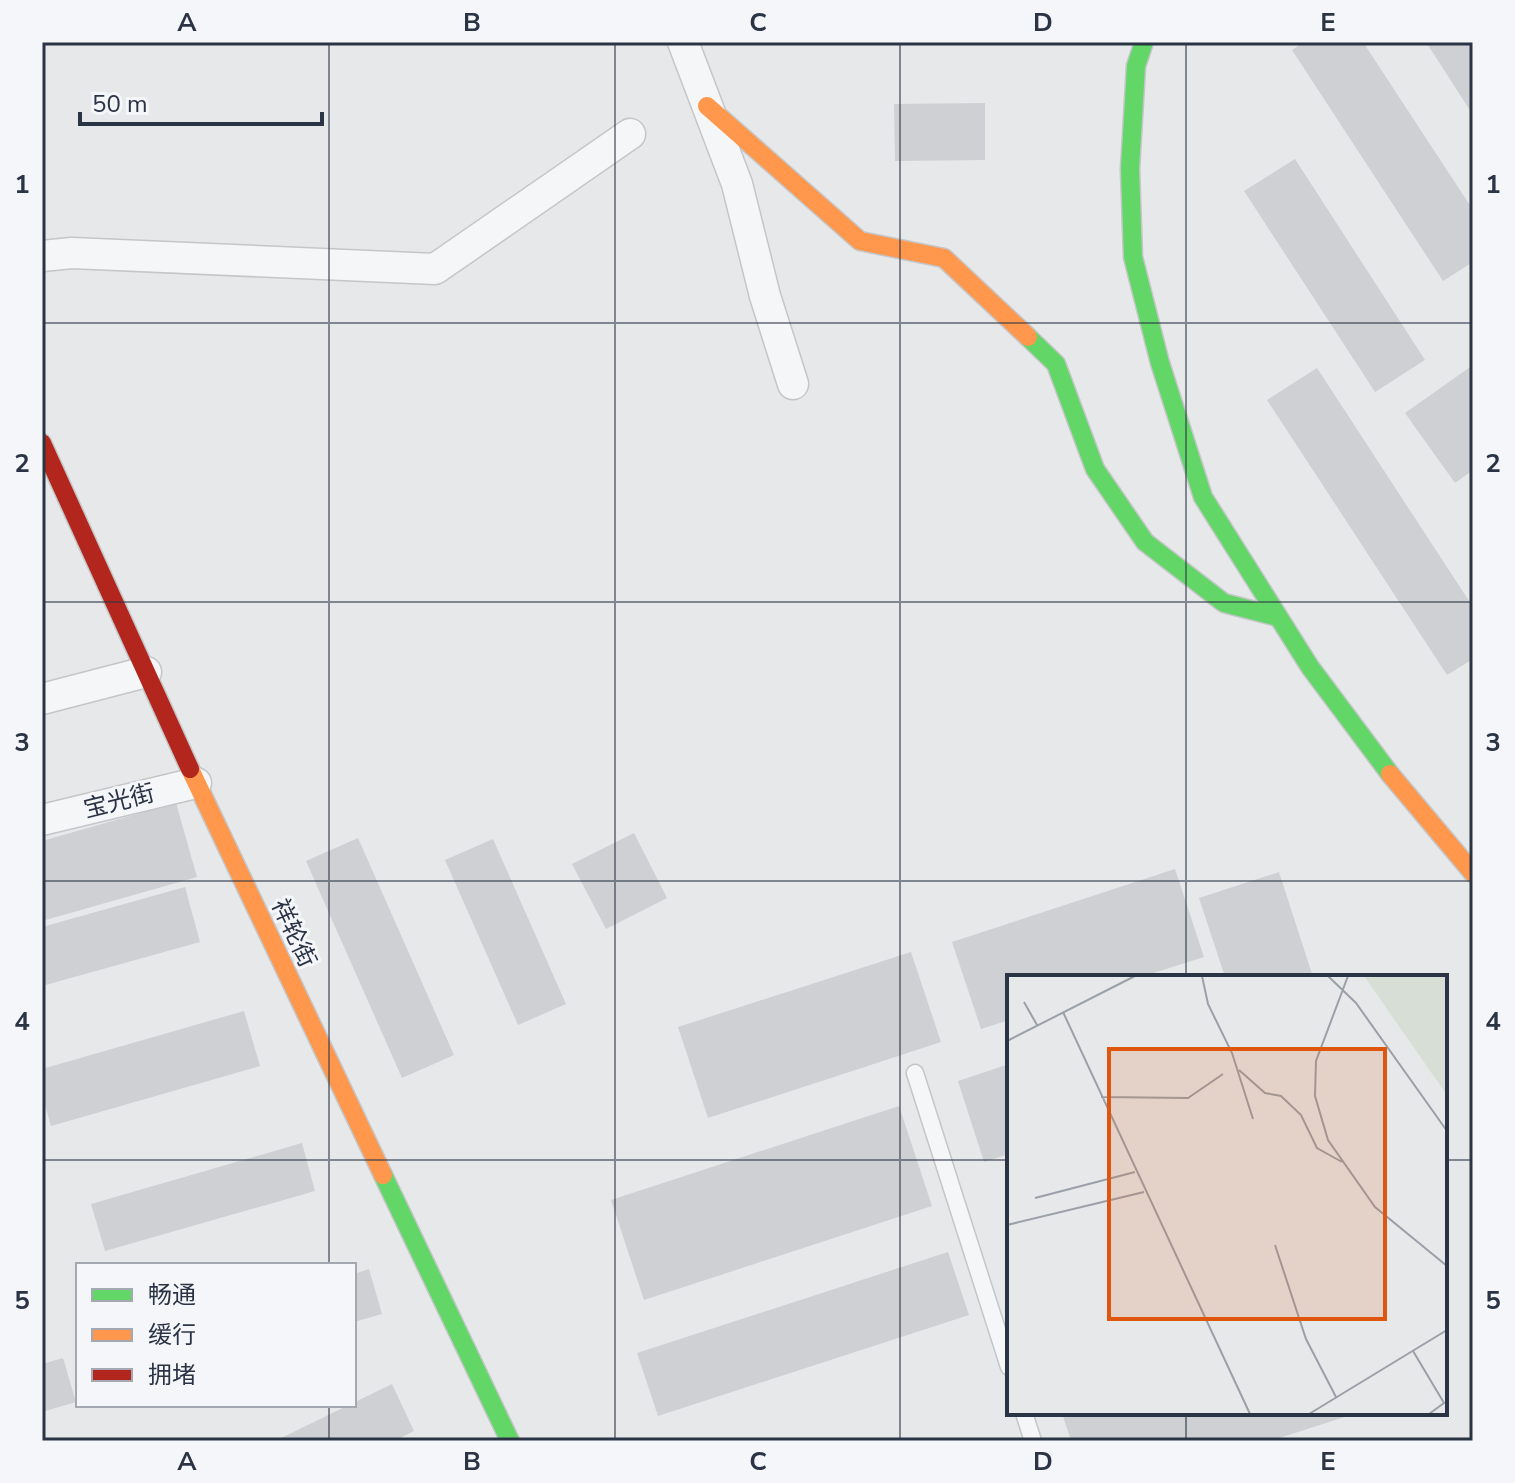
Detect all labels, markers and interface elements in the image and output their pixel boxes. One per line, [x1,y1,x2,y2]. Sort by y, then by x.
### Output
text: A [177,5,197,40]
text: B [463,5,481,40]
text: C [749,5,767,40]
text: D [1033,5,1053,40]
text: E [1320,5,1336,40]
scale bar [80,76,322,126]
text: 50 m [92,88,148,120]
text: 1 [14,167,30,202]
text: 1 [1485,167,1501,202]
text: 2 [14,446,30,481]
text: 2 [1485,446,1501,481]
text: 3 [14,725,30,760]
text: 3 [1485,725,1501,760]
street label: 宝光街 [80,777,158,825]
street label: 祥轮街 [264,894,324,972]
inset map [1007,975,1447,1415]
text: 4 [14,1004,30,1039]
text: 4 [1485,1004,1501,1039]
legend [76,1263,356,1407]
text: 畅通 [148,1279,196,1311]
text: 5 [14,1283,30,1318]
text: 5 [1485,1283,1501,1318]
text: 缓行 [148,1319,196,1351]
text: 拥堵 [148,1359,196,1391]
text: A [177,1444,197,1479]
text: B [463,1444,481,1479]
text: C [749,1444,767,1479]
text: D [1033,1444,1053,1479]
text: E [1320,1444,1336,1479]

